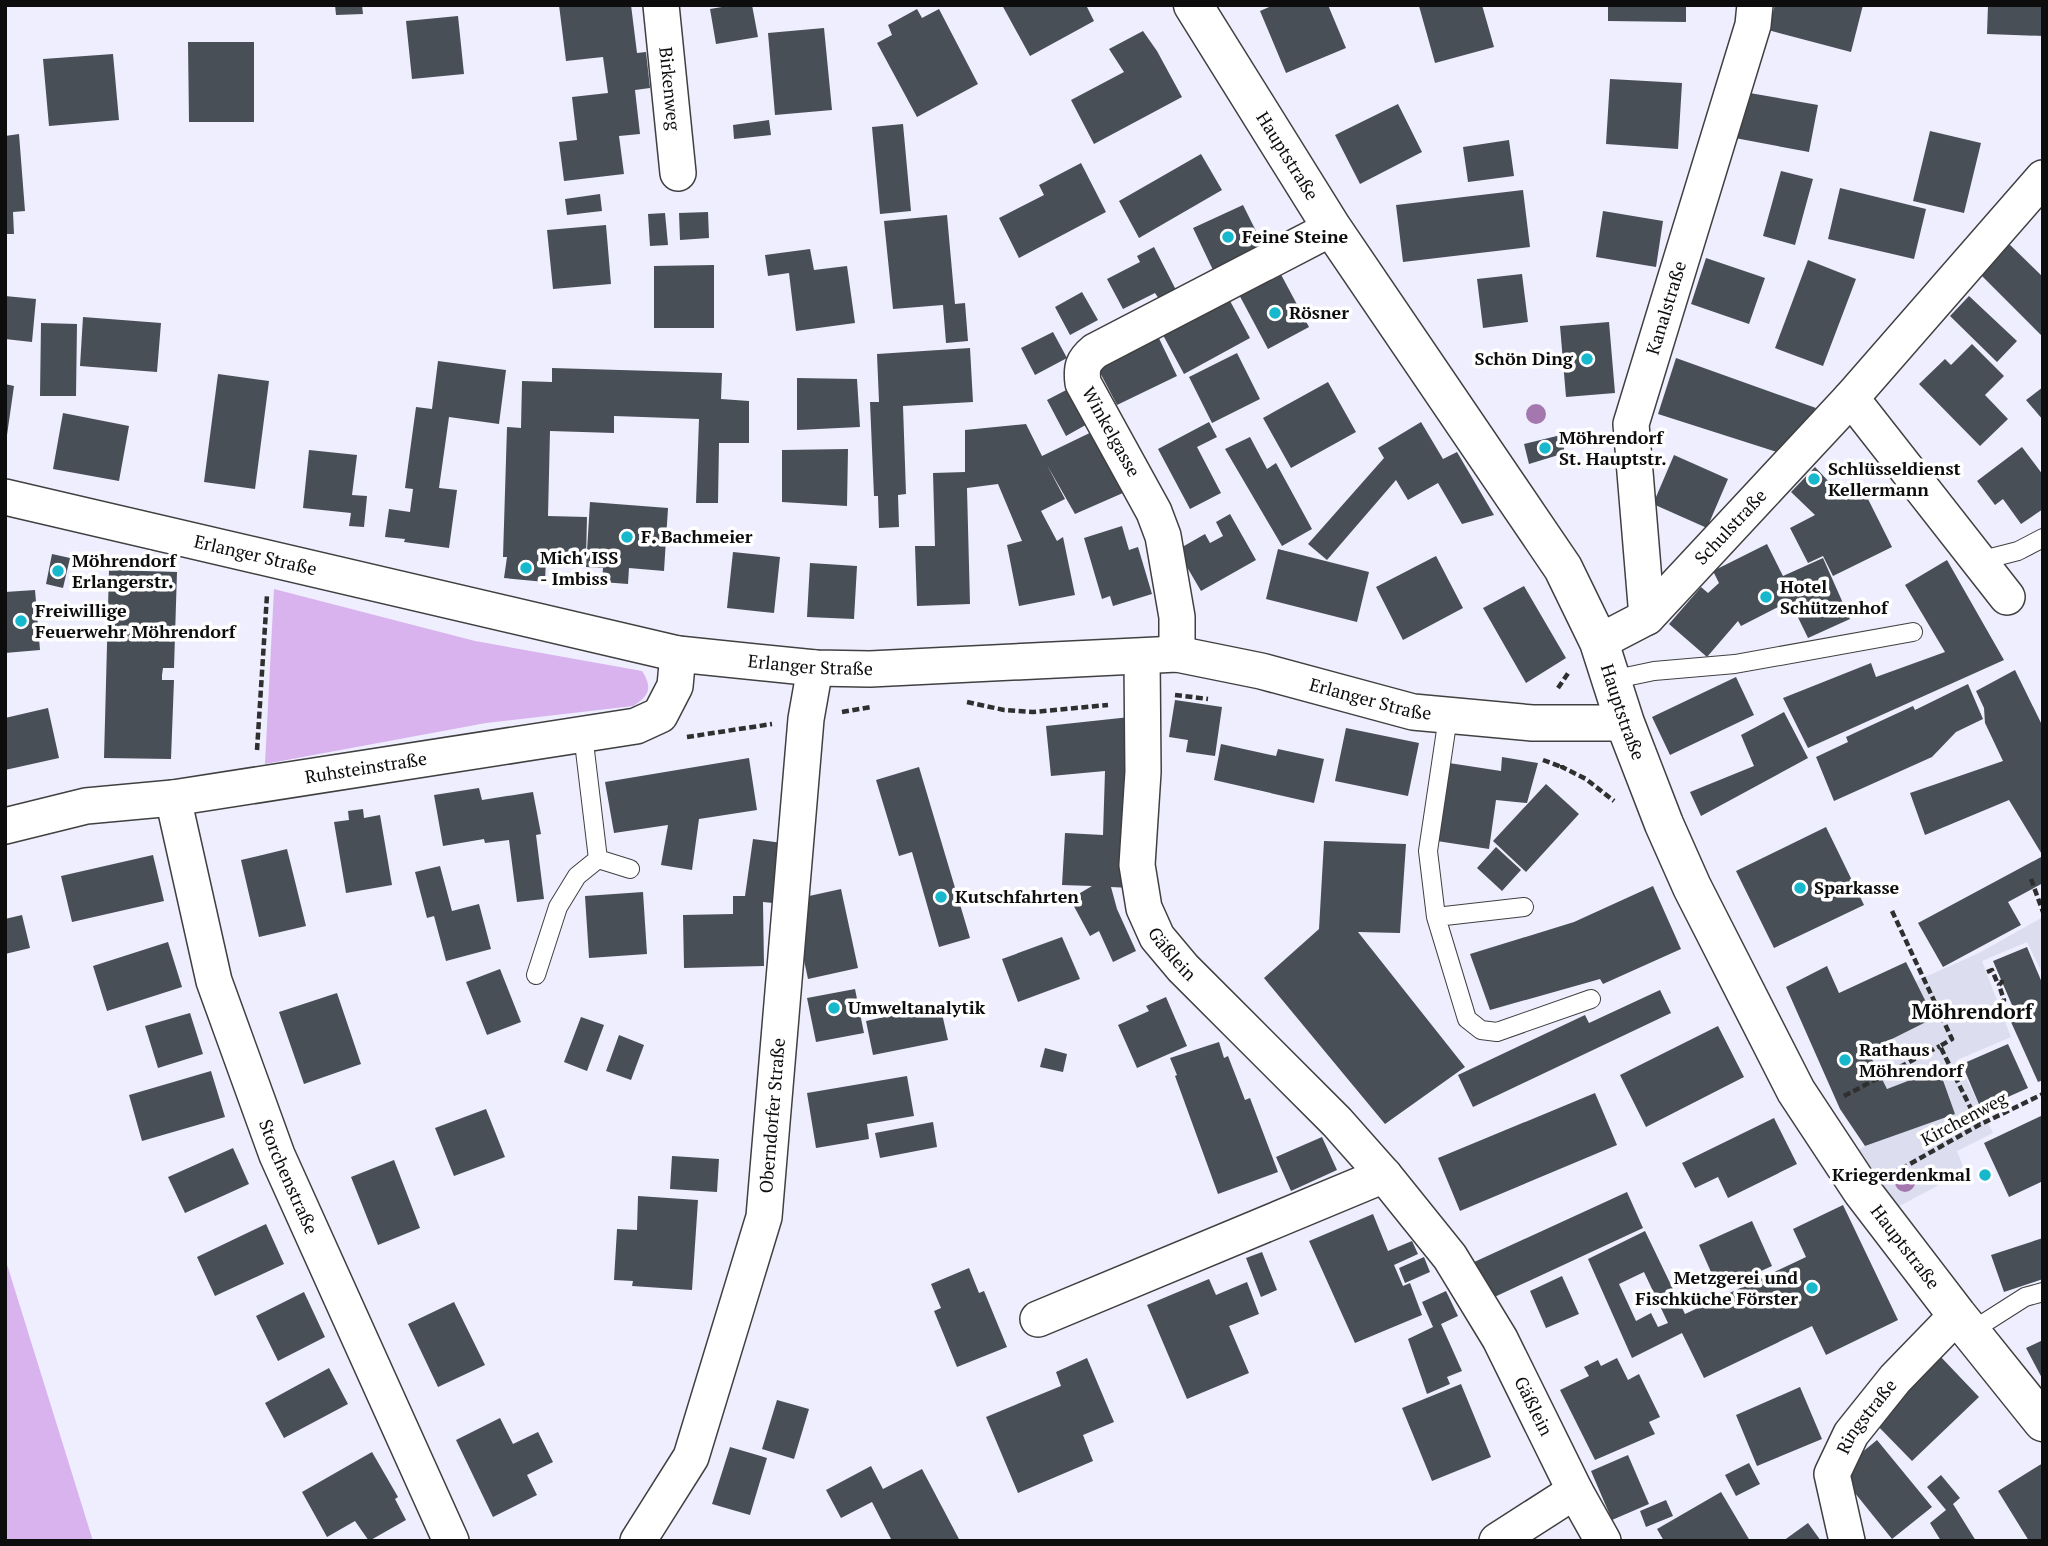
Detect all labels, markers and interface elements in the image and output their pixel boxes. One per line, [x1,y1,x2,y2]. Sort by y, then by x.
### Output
street label: Birkenweg [654,46,687,132]
street label: Hauptstraße [1251,107,1325,204]
place label: Feine Steine [1242,224,1349,248]
marker: Feine Steine [1220,229,1236,245]
street label: Kanalstraße [1640,258,1691,358]
place label: Rösner [1289,300,1349,324]
marker: Rösner [1267,305,1283,321]
place label: Schön Ding [1475,346,1574,370]
marker: Schön Ding [1579,351,1595,367]
street label: Winkelgasse [1077,382,1147,481]
place label: Möhrendorf St. Hauptstr. [1559,425,1667,470]
marker: Möhrendorf St. Hauptstr. [1537,440,1553,456]
place label: Schlüsseldienst Kellermann [1828,456,1961,501]
marker: Schlüsseldienst Kellermann [1806,471,1822,487]
street label: Schulstraße [1689,483,1771,570]
place label: F. Bachmeier [641,524,753,548]
street label: Erlanger Straße [192,528,319,580]
marker: F. Bachmeier [619,529,635,545]
place label: Mich' ISS - Imbiss [540,545,618,590]
place label: Möhrendorf Erlangerstr. [72,548,177,593]
marker: Mich' ISS - Imbiss [518,560,534,576]
marker: Möhrendorf Erlangerstr. [50,563,66,579]
place label: Hotel Schützenhof [1780,574,1889,619]
marker: Hotel Schützenhof [1758,589,1774,605]
place label: Freiwillige Feuerwehr Möhrendorf [35,598,237,643]
marker: Freiwillige Feuerwehr Möhrendorf [13,613,29,629]
street label: Erlanger Straße [747,648,873,680]
street label: Hauptstraße [1596,661,1651,763]
street label: Erlanger Straße [1307,672,1433,725]
street label: Ruhsteinstraße [303,746,428,788]
place label: Sparkasse [1814,875,1900,899]
marker: Sparkasse [1792,880,1808,896]
place label: Kutschfahrten [955,884,1079,908]
marker: Kutschfahrten [933,889,949,905]
street label: Gäßlein [1143,923,1202,986]
place label: Umweltanalytik [848,995,986,1019]
district label: Möhrendorf [1911,997,2035,1025]
marker: Umweltanalytik [826,1000,842,1016]
street label: Oberndorfer Straße [753,1037,790,1194]
place label: Rathaus Möhrendorf [1859,1037,1964,1082]
marker: Rathaus Möhrendorf [1837,1052,1853,1068]
street label: Kirchenweg [1916,1085,2011,1151]
street label: Storchenstraße [254,1116,324,1238]
place label: Kriegerdenkmal [1832,1162,1971,1186]
marker: Kriegerdenkmal [1977,1167,1993,1183]
street label: Hauptstraße [1866,1199,1946,1294]
place label: Metzgerei und Fischküche Förster [1635,1265,1798,1310]
marker: Metzgerei und Fischküche Förster [1804,1280,1820,1296]
street label: Gäßlein [1509,1372,1559,1440]
street label: Ringstraße [1830,1373,1902,1458]

